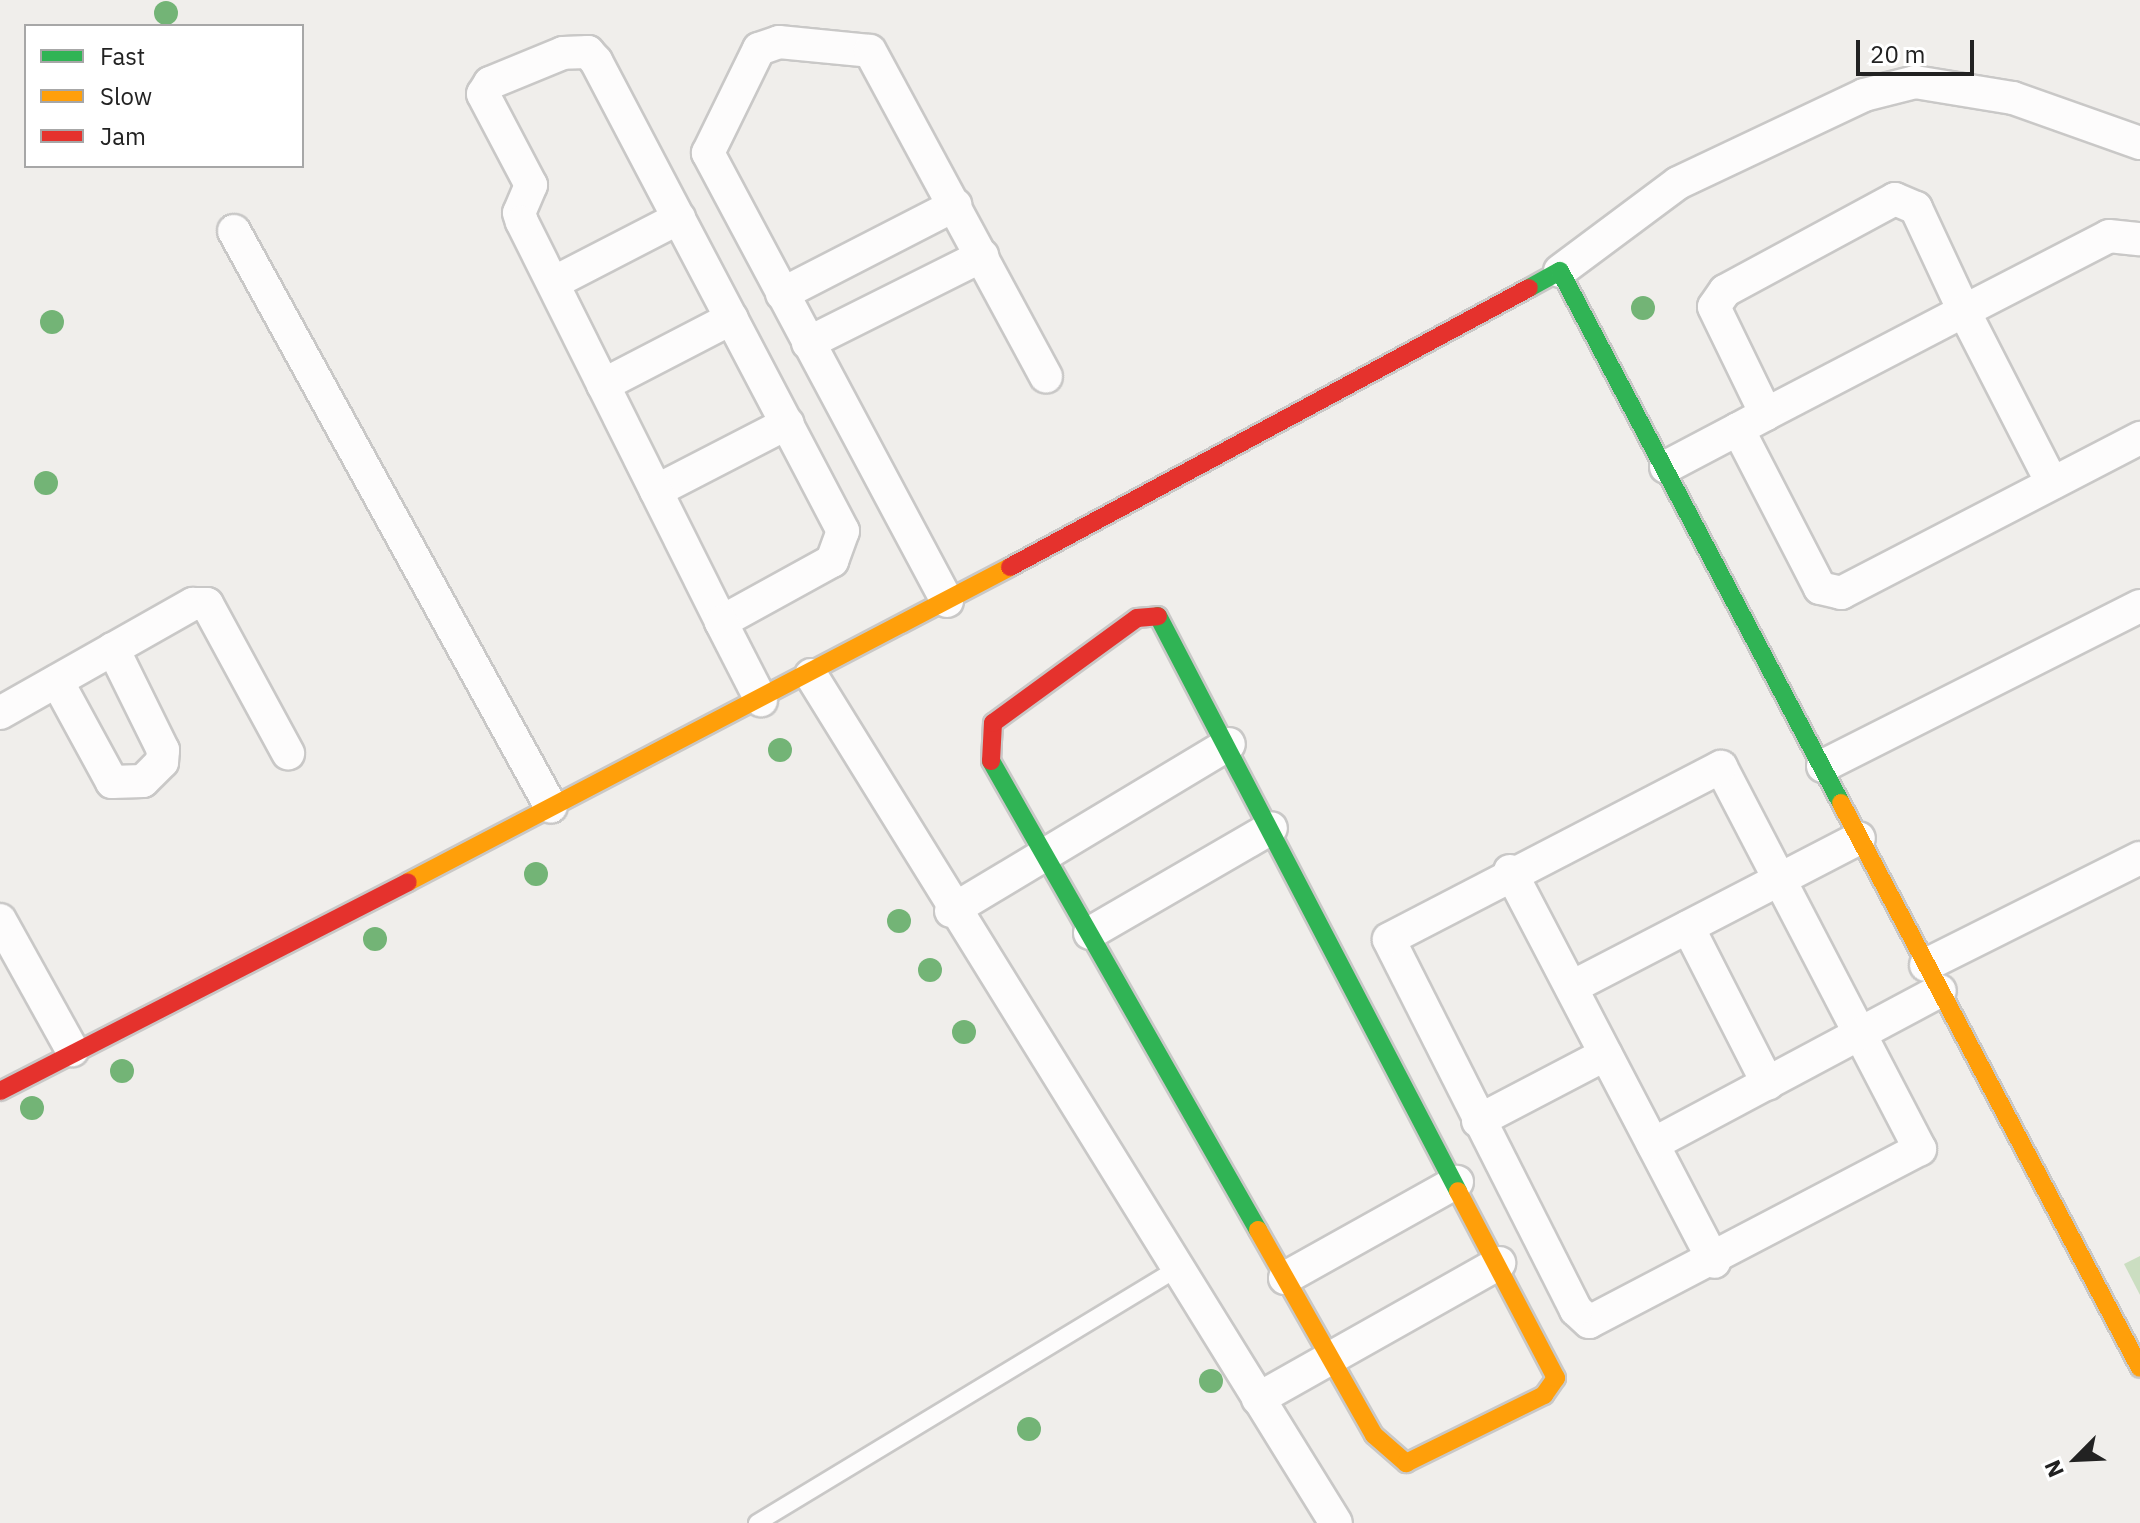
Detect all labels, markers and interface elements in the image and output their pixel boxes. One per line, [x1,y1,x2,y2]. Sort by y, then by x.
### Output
legend [24,24,304,168]
scale bar [1860,24,1978,74]
text: 20 m [1870,38,1925,70]
text: Fast [100,40,145,72]
text: Slow [100,80,152,112]
text: Jam [100,120,146,152]
north arrow [2036,1419,2116,1499]
text: N [2037,1456,2070,1482]

